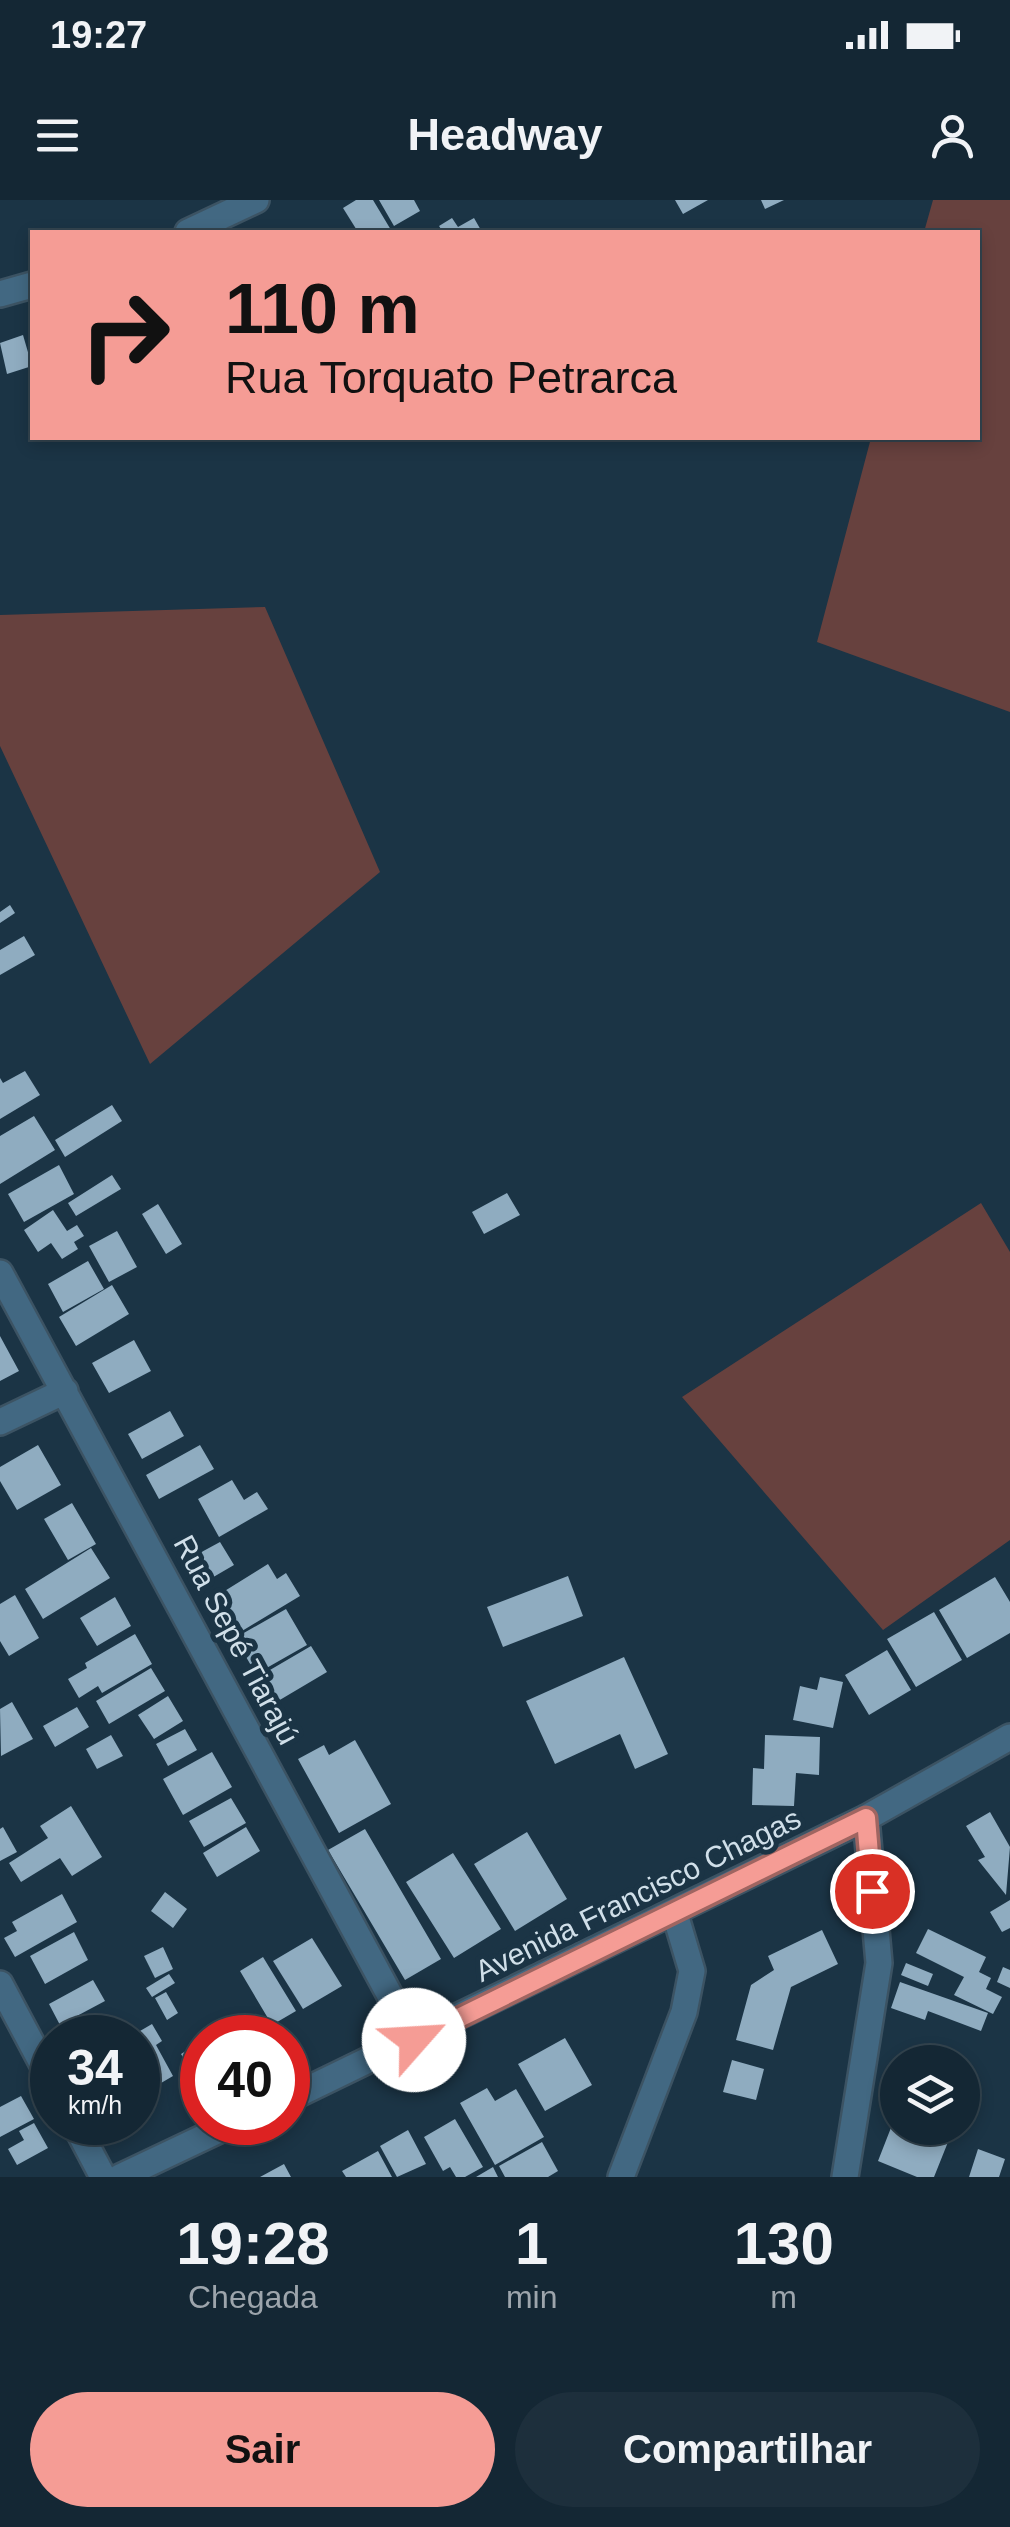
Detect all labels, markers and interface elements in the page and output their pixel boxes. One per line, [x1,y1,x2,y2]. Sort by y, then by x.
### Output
text: 19:27 [50,14,147,56]
icon: menu [30,108,85,163]
icon: person [925,108,980,163]
text: Headway [407,109,603,160]
icon: right [60,270,190,400]
text: 110 m [225,270,420,348]
text: Rua Torquato Petrarca [225,352,677,403]
street label: Rua Sepé Tiarajú [167,1530,305,1750]
street label: Avenida Francisco Chagas [470,1801,806,1988]
pin [830,1849,915,1934]
icon: arrive [845,1864,900,1919]
position arrow [362,1988,466,2092]
speed limit sign: 40 [180,2015,310,2145]
text: 34 [67,2040,123,2096]
map controls [880,2045,980,2145]
button: layers [880,2045,980,2145]
text: km/h [68,2091,122,2119]
text: 19:28 [176,2210,330,2277]
text: 1 [515,2210,548,2277]
text: 130 [734,2210,834,2277]
text: Chegada [188,2279,318,2315]
text: min [506,2279,557,2315]
text: m [770,2279,797,2315]
button: Sair [30,2392,495,2507]
button: Compartilhar [515,2392,980,2507]

